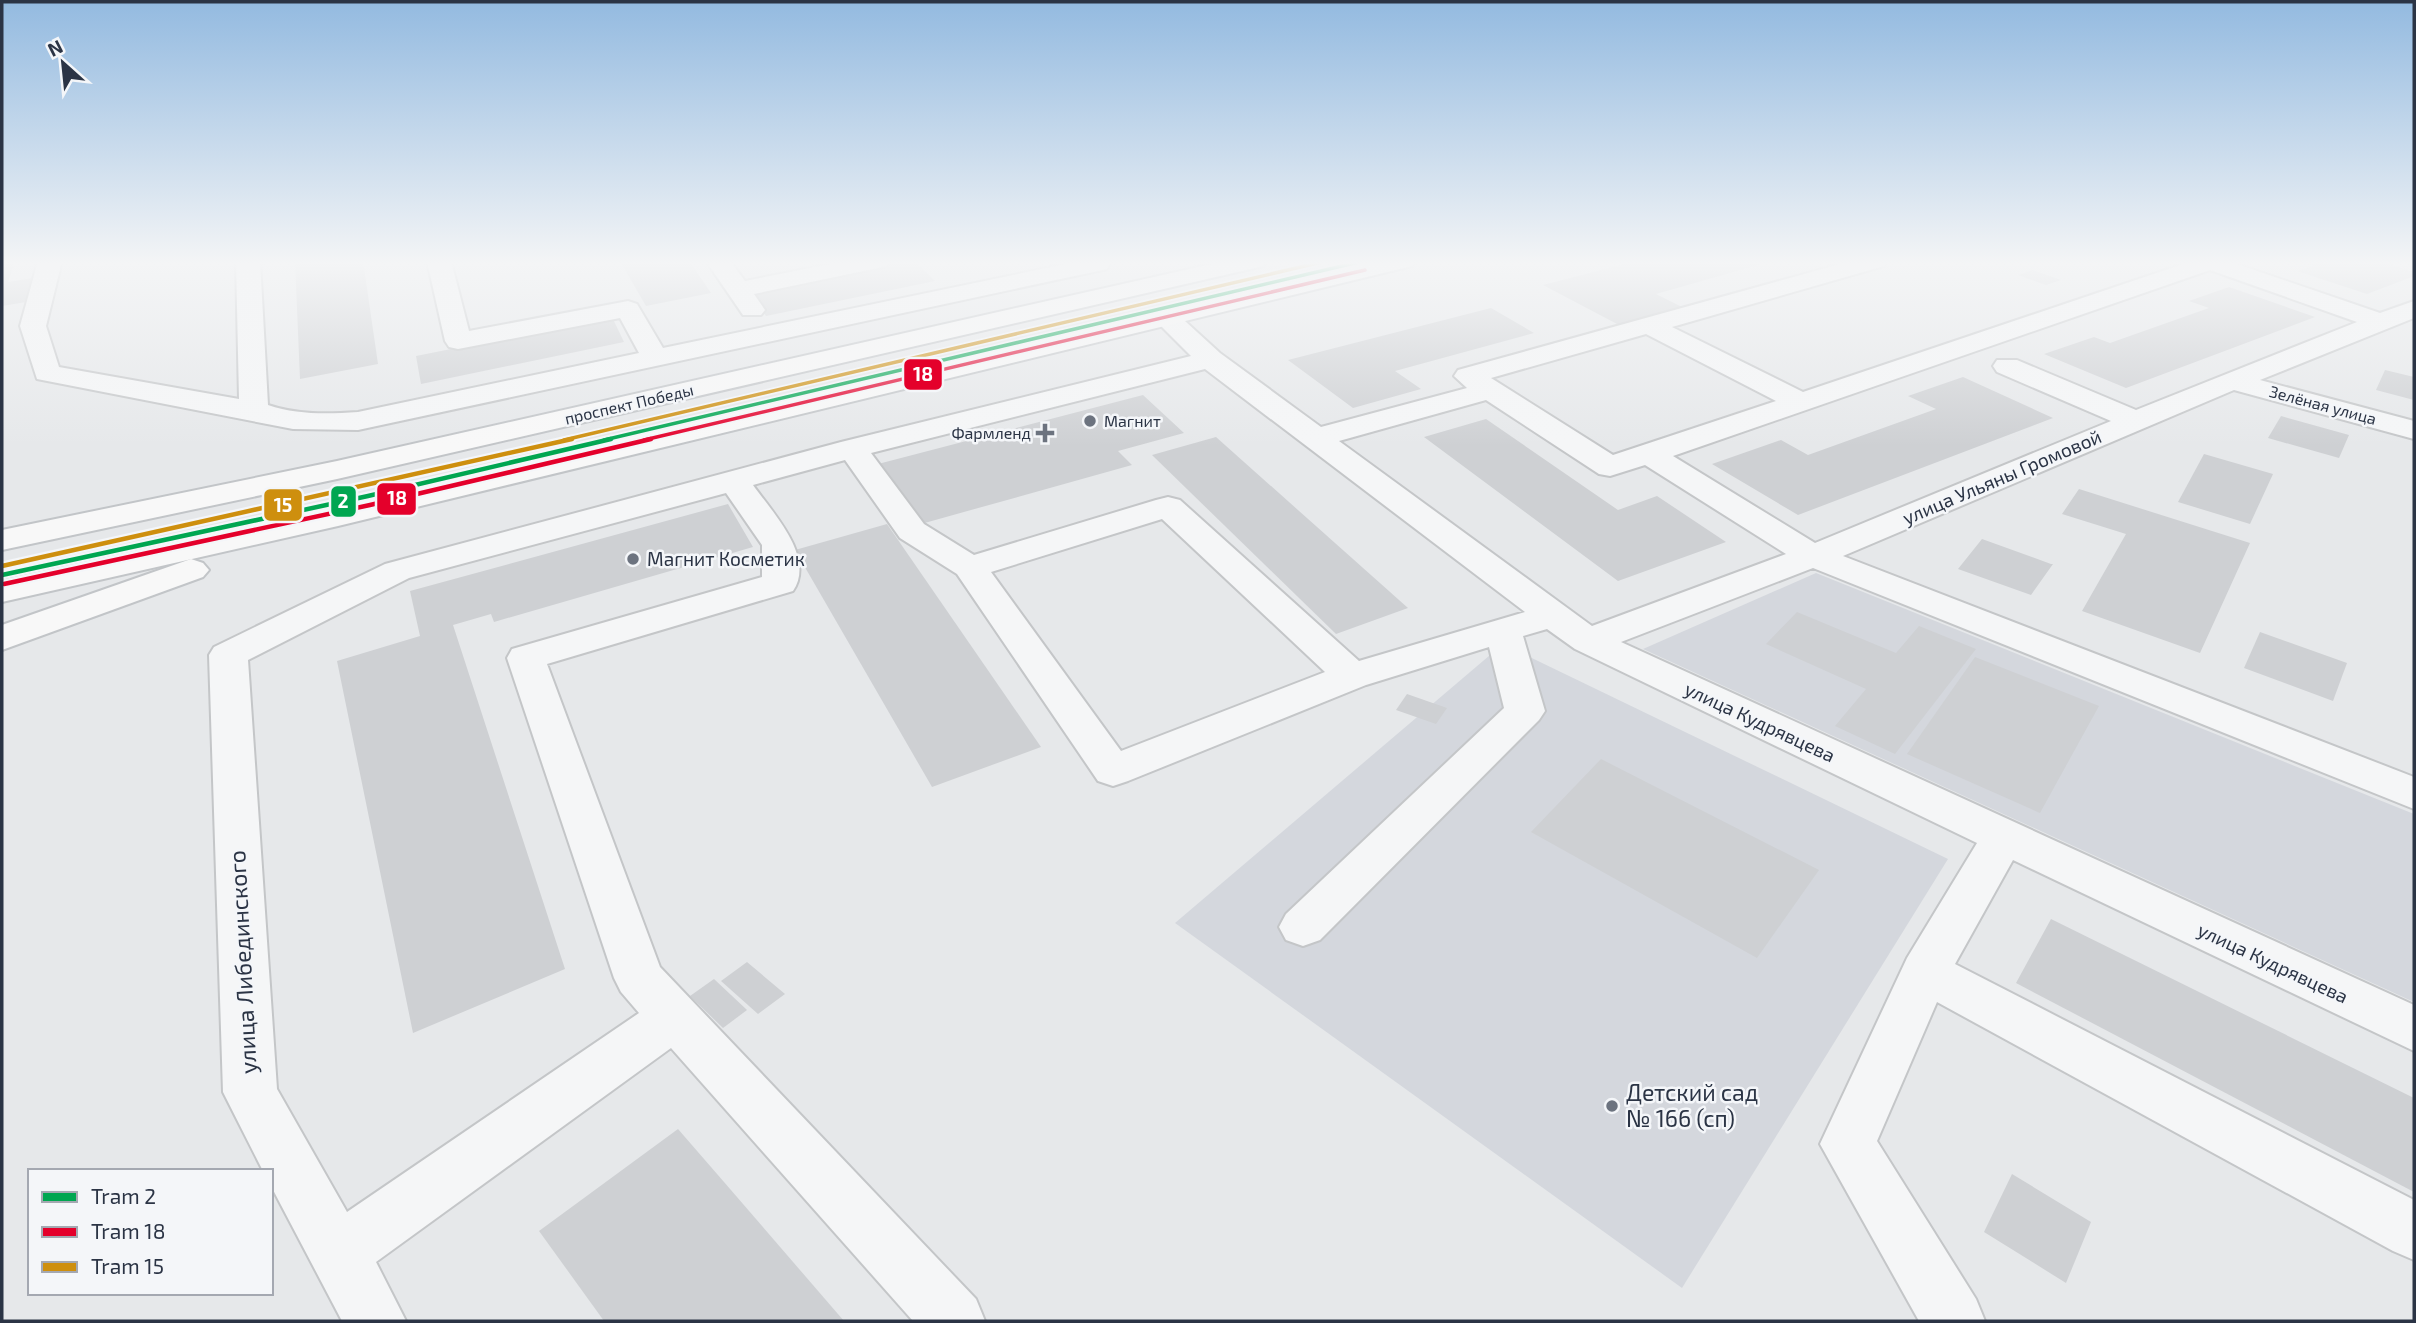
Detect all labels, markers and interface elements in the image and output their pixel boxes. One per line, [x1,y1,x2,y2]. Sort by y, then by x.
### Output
north arrow [28,28,98,98]
text: N [44,34,66,61]
line badge: 18 [903,358,943,391]
text: 18 [913,362,933,385]
street label: проспект Победы [563,379,695,428]
street label: Зелёная улица [2267,381,2379,429]
place label: Магнит [1104,411,1161,430]
marker: Магнит [1082,413,1098,429]
place label: Фармленд [951,423,1031,442]
street label: улица Ульяны Громовой [1899,424,2105,530]
marker: Фармленд [1037,425,1053,441]
line badge: 18 [376,482,417,516]
line badge: 2 [330,485,357,518]
text: 18 [387,486,407,509]
line badge: 15 [263,488,303,522]
text: 2 [337,489,349,512]
text: 15 [274,493,292,516]
place label: Магнит Косметик [647,547,805,570]
marker: Магнит Косметик [625,551,641,567]
street label: улица Кудрявцева [1681,677,1839,767]
street label: улица Либединского [222,849,263,1075]
street label: улица Кудрявцева [2194,918,2352,1008]
place label: Детский сад № 166 (сп) [1626,1078,1758,1132]
marker: Детский сад № 166 (сп) [1604,1098,1620,1114]
legend [28,1169,273,1295]
text: Tram 2 [91,1183,156,1208]
text: Tram 18 [91,1218,165,1243]
text: Tram 15 [91,1253,164,1278]

